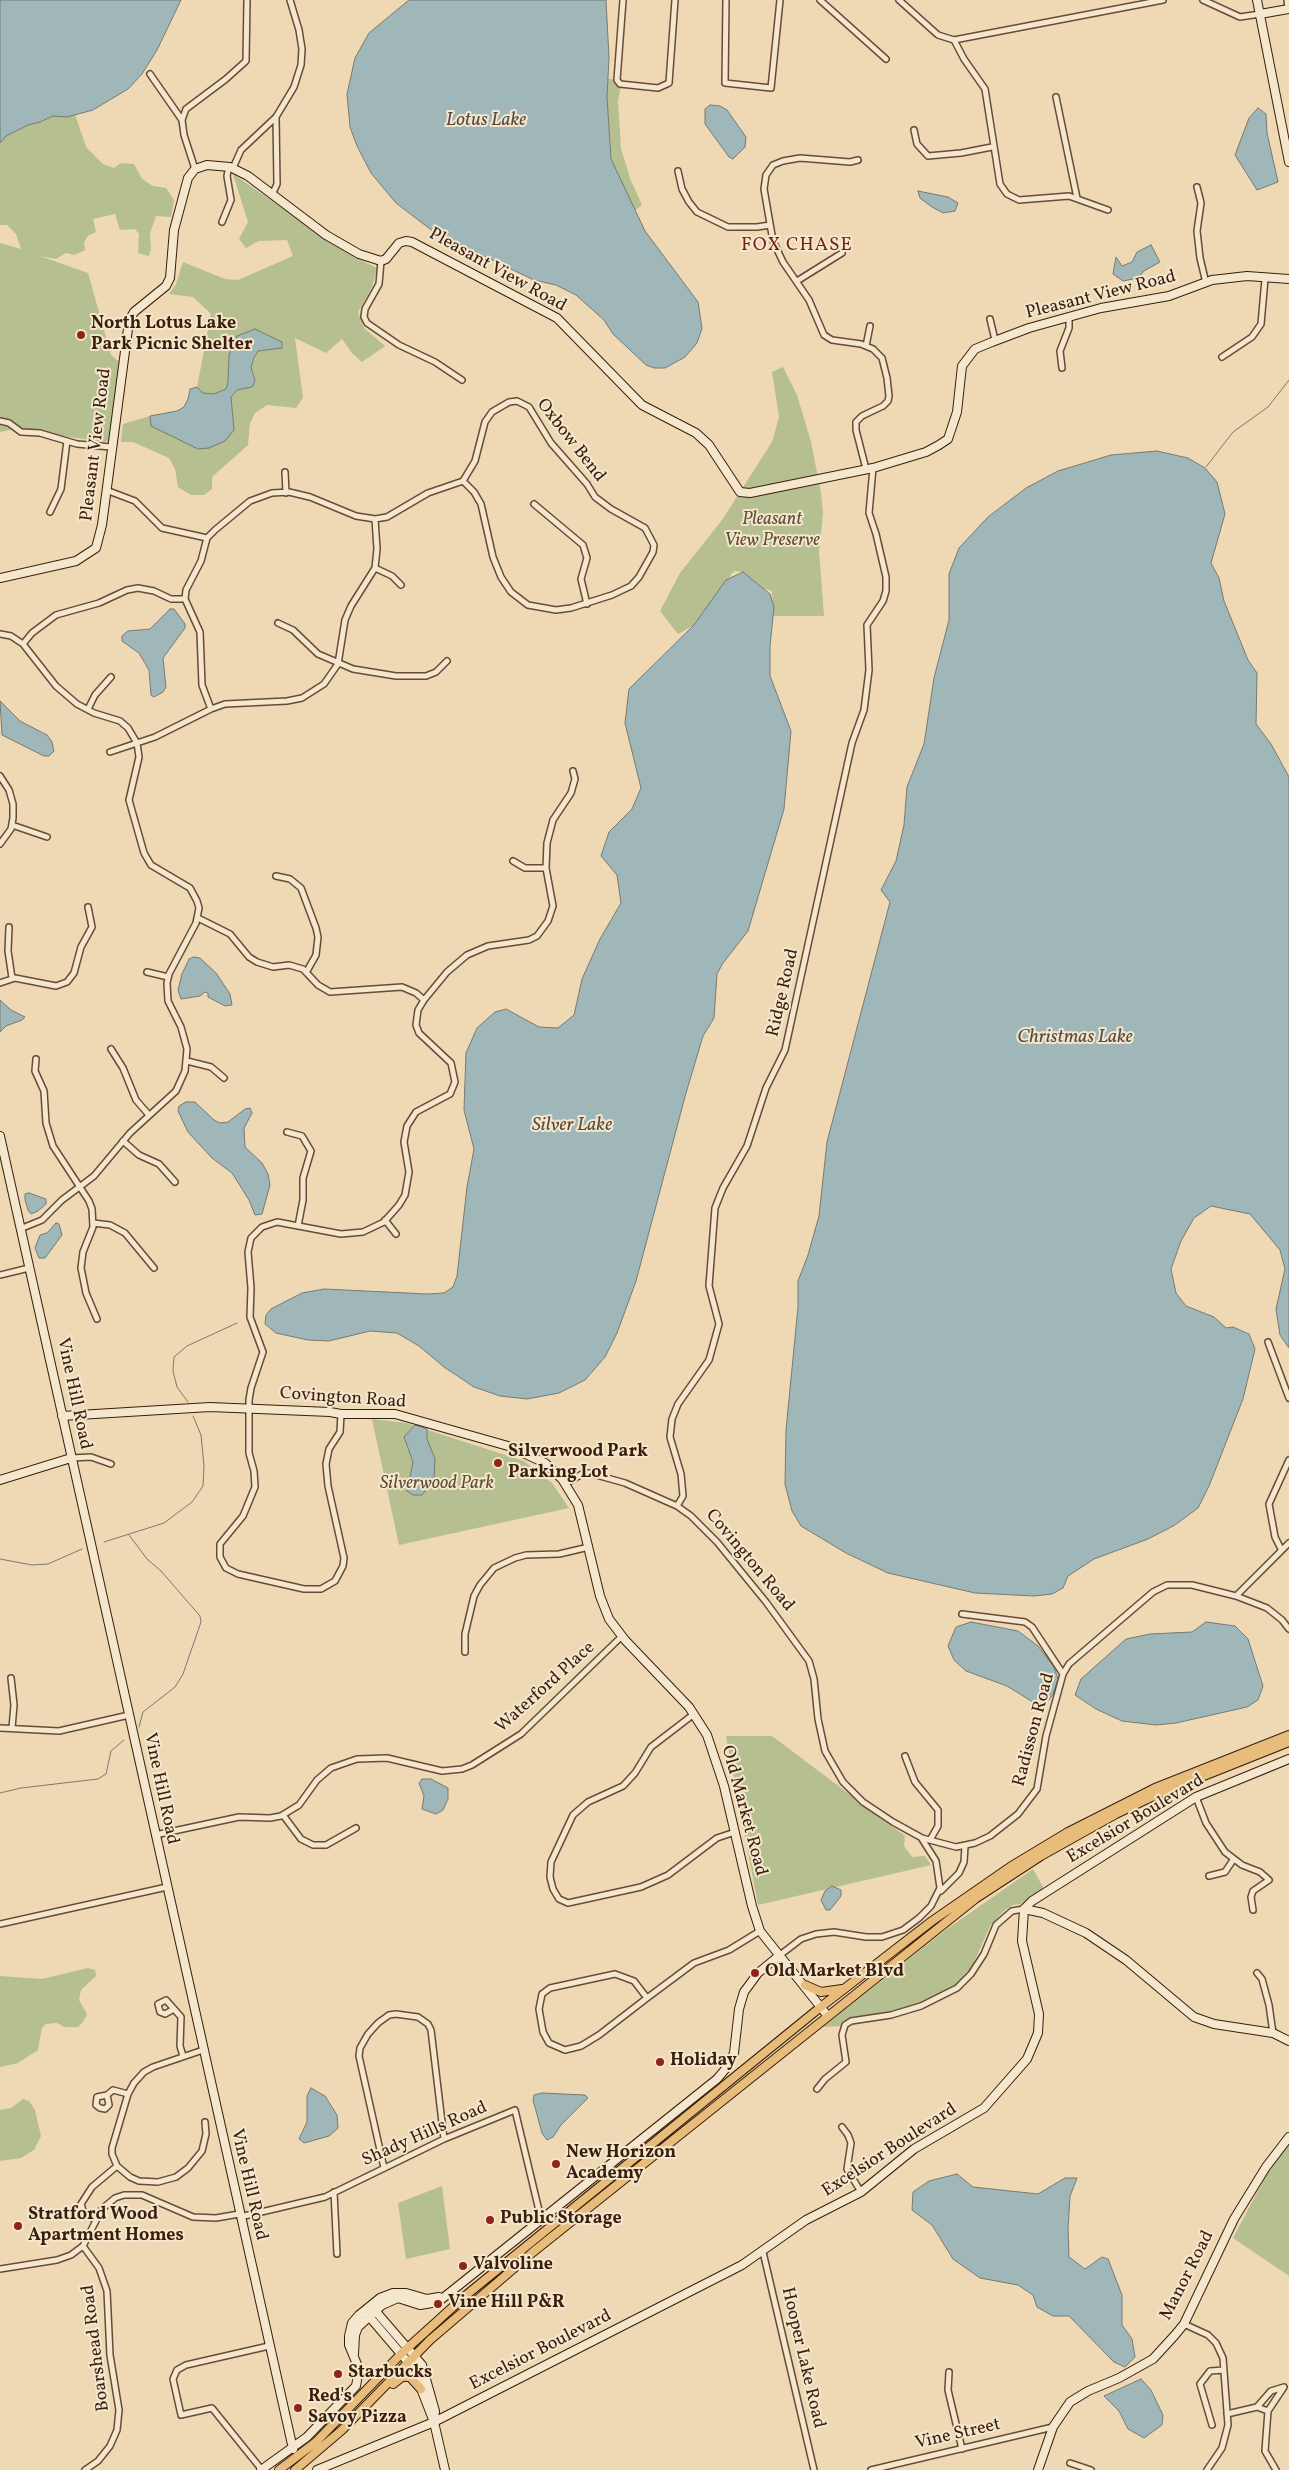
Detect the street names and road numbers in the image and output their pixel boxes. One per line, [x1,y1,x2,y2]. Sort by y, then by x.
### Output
street label: Pleasant View Road [424,224,570,318]
street label: Pleasant View Road [1024,267,1178,325]
street label: Pleasant View Road [77,367,117,523]
street label: Oxbow Bend [531,395,609,487]
street label: Ridge Road [763,947,805,1039]
street label: Vine Hill Road [51,1336,95,1452]
street label: Covington Road [279,1384,407,1414]
street label: Covington Road [700,1506,798,1616]
street label: Waterford Place [492,1638,600,1738]
street label: Radisson Road [1009,1671,1061,1789]
street label: Vine Hill Road [138,1731,182,1847]
street label: Old Market Road [715,1743,771,1879]
street label: Excelsior Boulevard [1063,1770,1209,1870]
street label: Shady Hills Road [359,2098,491,2172]
street label: Excelsior Boulevard [819,2099,961,2203]
street label: Vine Hill Road [225,2127,271,2243]
street label: Manor Road [1156,2228,1220,2324]
street label: Boarshead Road [79,2283,115,2413]
street label: Hooper Lake Road [775,2285,829,2431]
street label: Excelsior Boulevard [466,2306,616,2396]
street label: Vine Street [913,2415,1003,2455]

